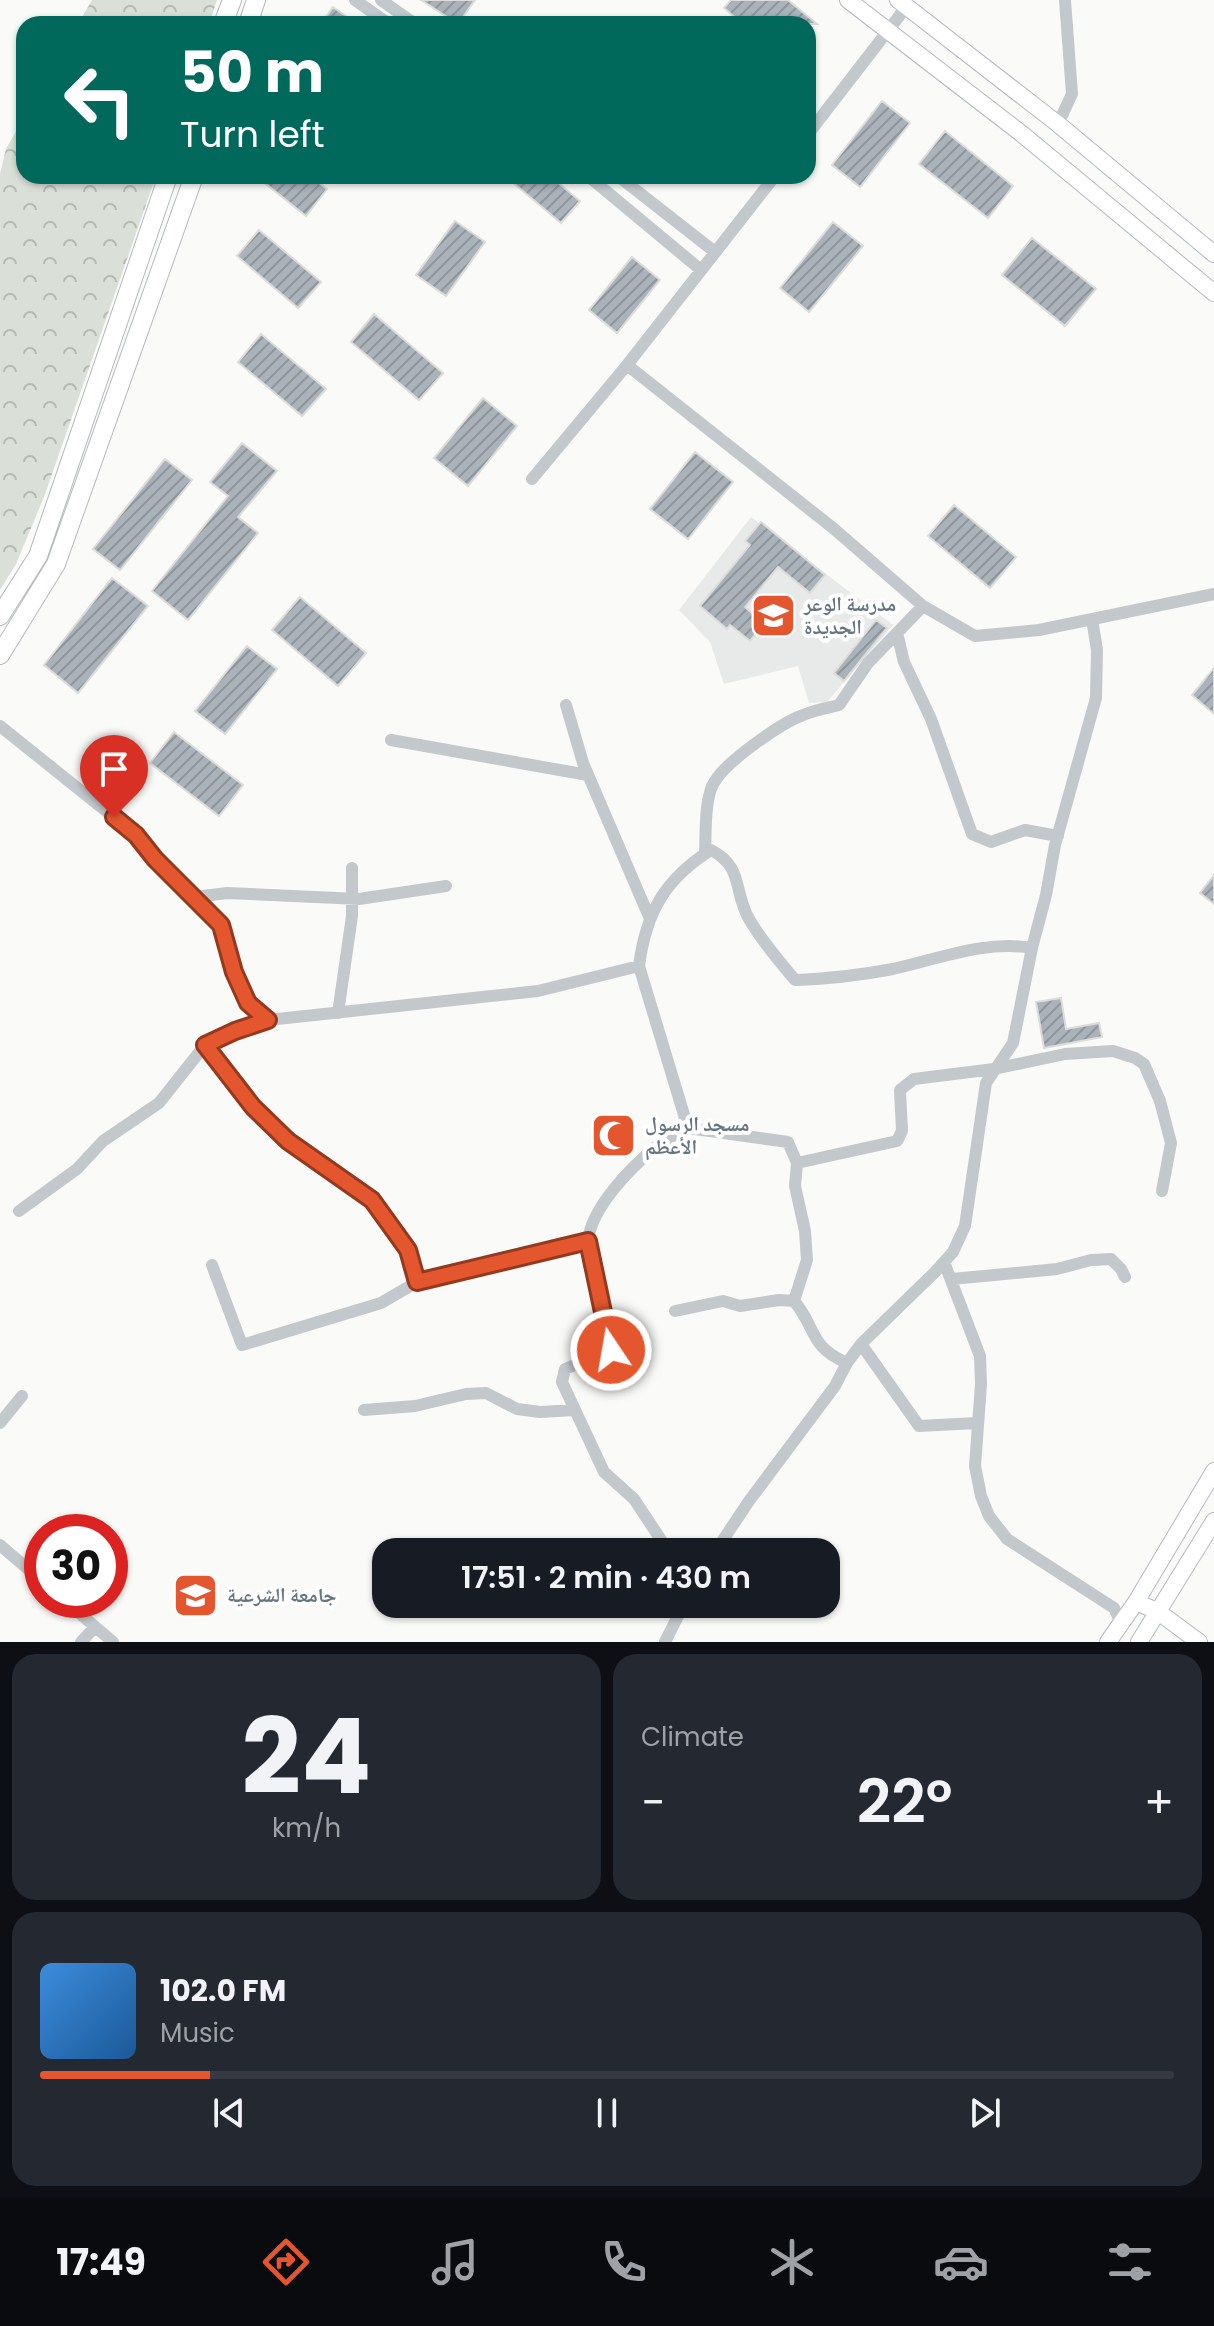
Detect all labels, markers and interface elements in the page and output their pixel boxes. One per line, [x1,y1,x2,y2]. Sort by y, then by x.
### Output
text: 50 m [180,33,324,112]
icon: left [48,48,152,152]
text: Turn left [180,109,325,160]
place label: مدرسة الوعر الجديدة [803,590,896,641]
school or university icon: مدرسة الوعر الجديدة [749,592,797,640]
pin [80,735,148,817]
icon: arrive [92,747,136,791]
place label: مسجد الرسول الأعظم [645,1110,749,1161]
mosque icon: مسجد الرسول الأعظم [590,1112,638,1160]
position arrow [569,1308,653,1392]
speed limit sign: 30 [24,1514,128,1618]
text: 17:51 · 2 min · 430 m [461,1556,751,1599]
school or university icon: جامعة الشرعية [172,1571,220,1619]
place label: جامعة الشرعية [227,1581,336,1609]
text: 24 [242,1684,371,1829]
text: Climate [641,1719,744,1755]
text: 22° [857,1760,952,1844]
text: − [641,1772,665,1833]
text: + [1144,1772,1174,1833]
text: km/h [272,1810,341,1846]
text: 102.0 FM [160,1969,286,2012]
text: Music [160,2015,235,2051]
icon: previous [207,2091,251,2135]
icon: pause [585,2091,629,2135]
icon: next [963,2091,1007,2135]
icon: directions [258,2234,314,2290]
icon: music [427,2234,483,2290]
icon: phone [596,2234,652,2290]
icon: climate [764,2234,820,2290]
icon: car [933,2234,989,2290]
icon: filters [1102,2234,1158,2290]
text: 17:49 [56,2237,146,2288]

